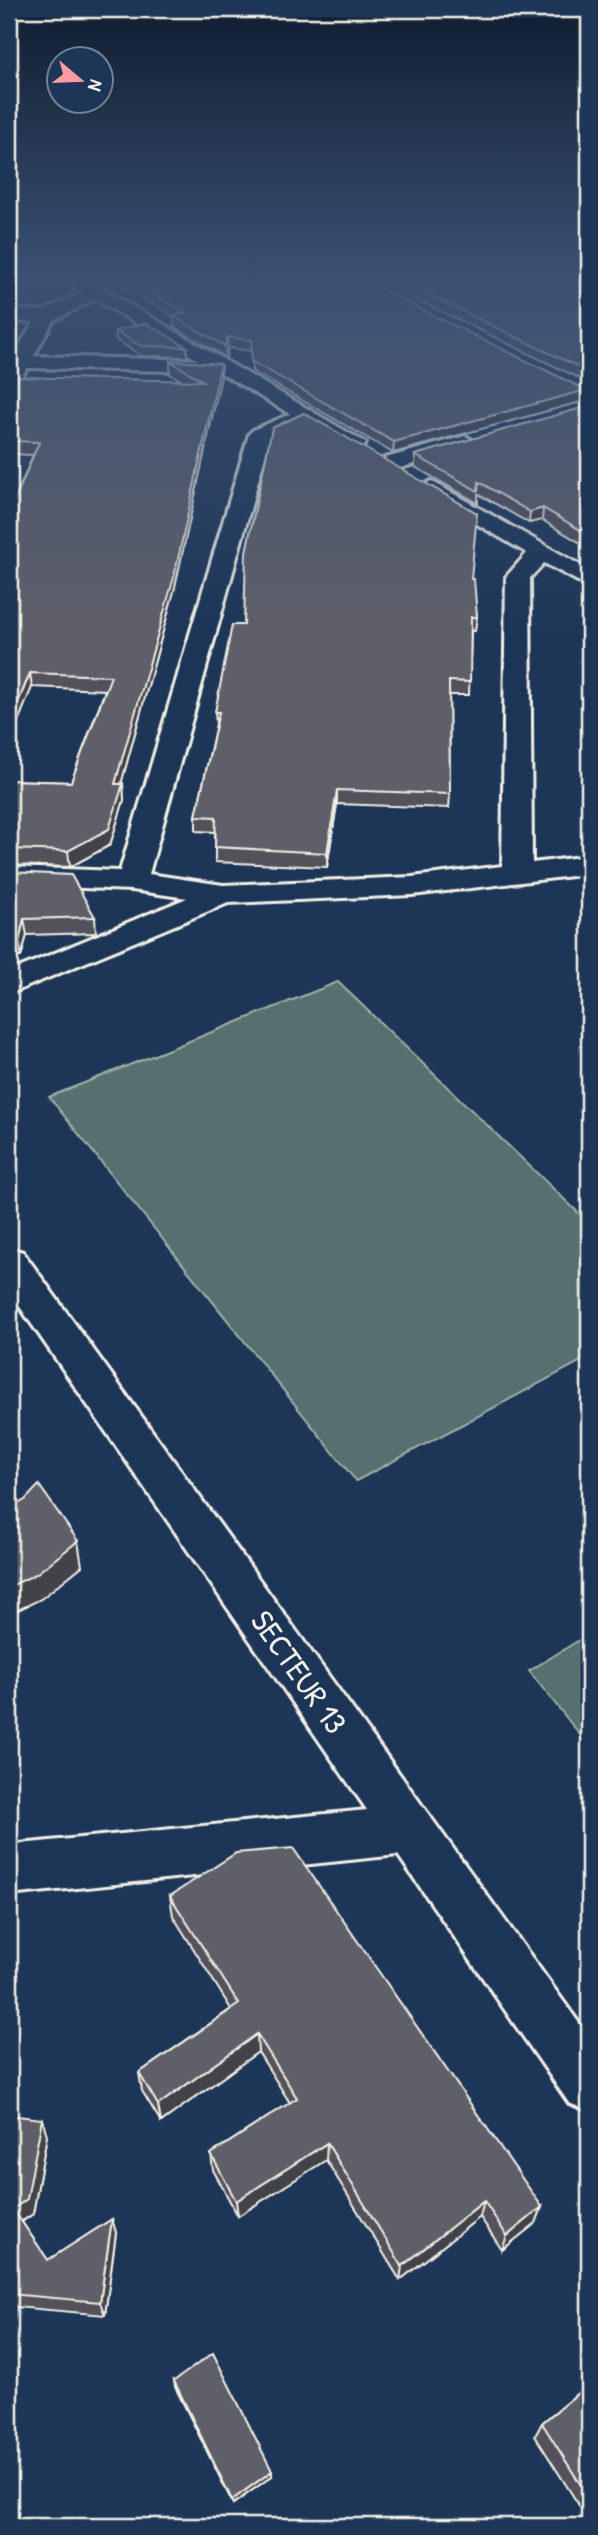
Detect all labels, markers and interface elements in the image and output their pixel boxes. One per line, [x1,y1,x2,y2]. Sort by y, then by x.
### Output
north arrow [46,46,116,116]
text: N [82,77,110,95]
street label: SECTEUR 13 [241,1602,357,1742]

